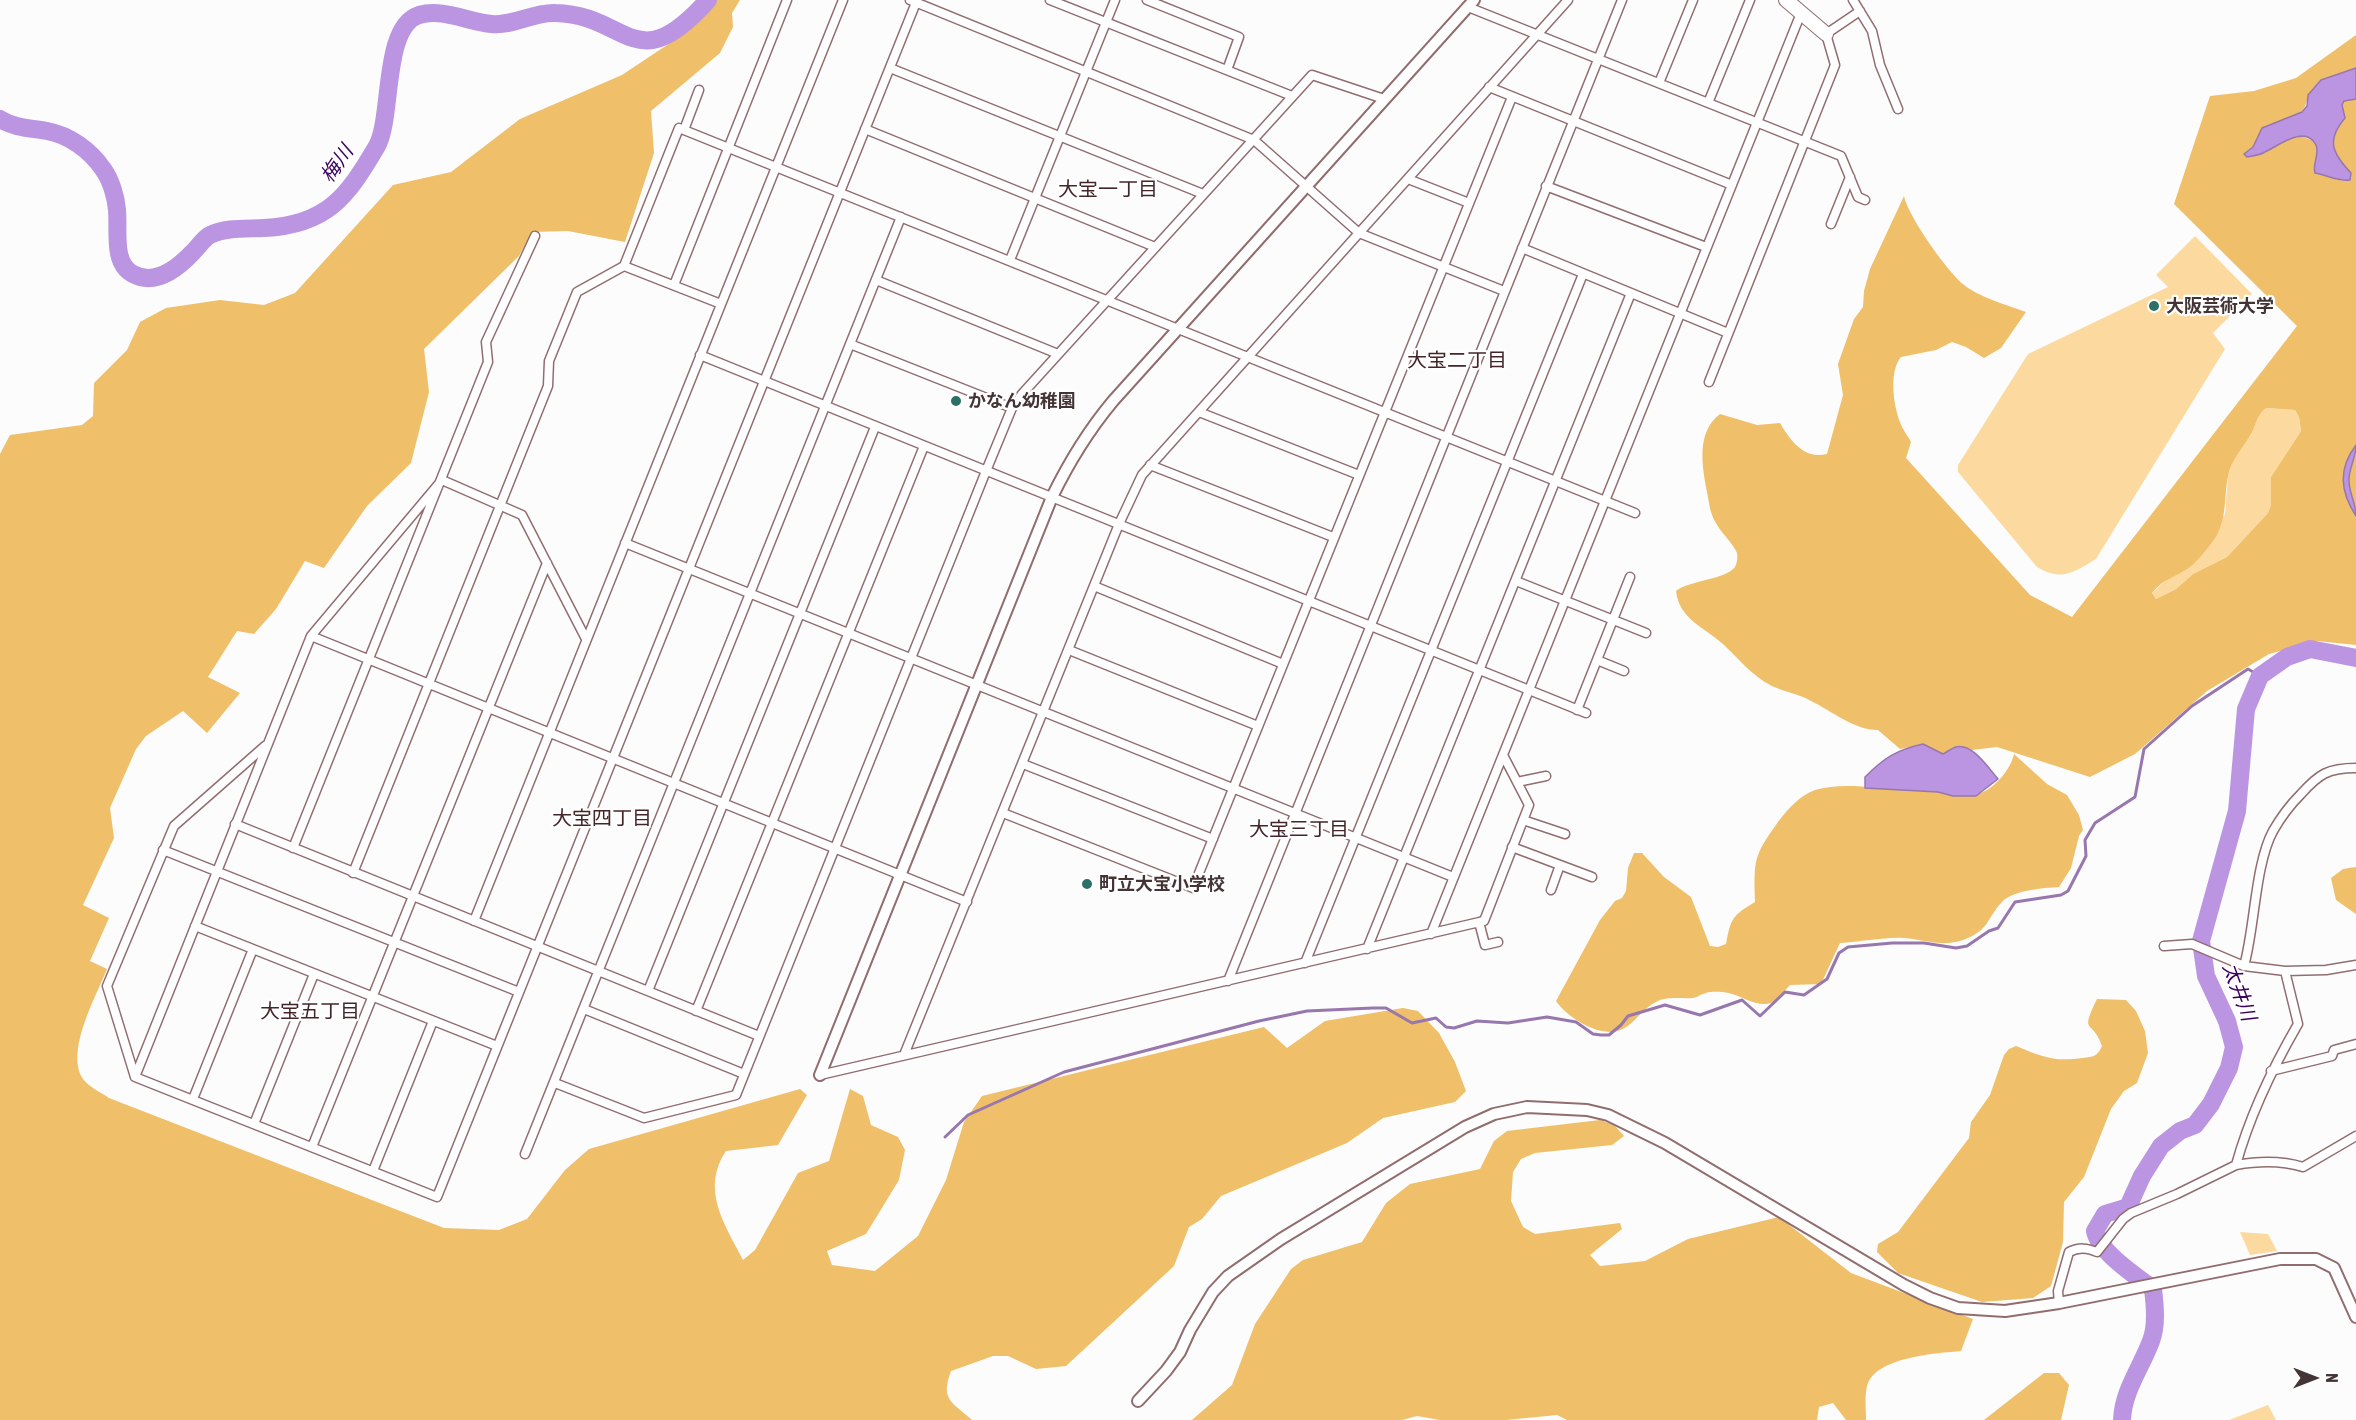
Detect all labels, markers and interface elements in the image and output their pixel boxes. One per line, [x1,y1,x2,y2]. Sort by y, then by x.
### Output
water label: 梅川 [316,141,358,187]
district label: 大宝一丁目 [1058,178,1158,202]
place label: 大阪芸術大学 [2166,295,2274,317]
marker: 大阪芸術大学 [2147,299,2161,313]
district label: 大宝二丁目 [1407,349,1507,373]
place label: かなん幼稚園 [968,390,1076,412]
marker: かなん幼稚園 [949,394,963,408]
district label: 大宝四丁目 [552,807,652,831]
district label: 大宝三丁目 [1249,818,1349,842]
place label: 町立大宝小学校 [1099,873,1225,895]
marker: 町立大宝小学校 [1080,877,1094,891]
water label: 太井川 [2217,960,2261,1024]
district label: 大宝五丁目 [260,1000,360,1024]
north arrow [2284,1348,2344,1408]
text: N [2323,1373,2341,1383]

